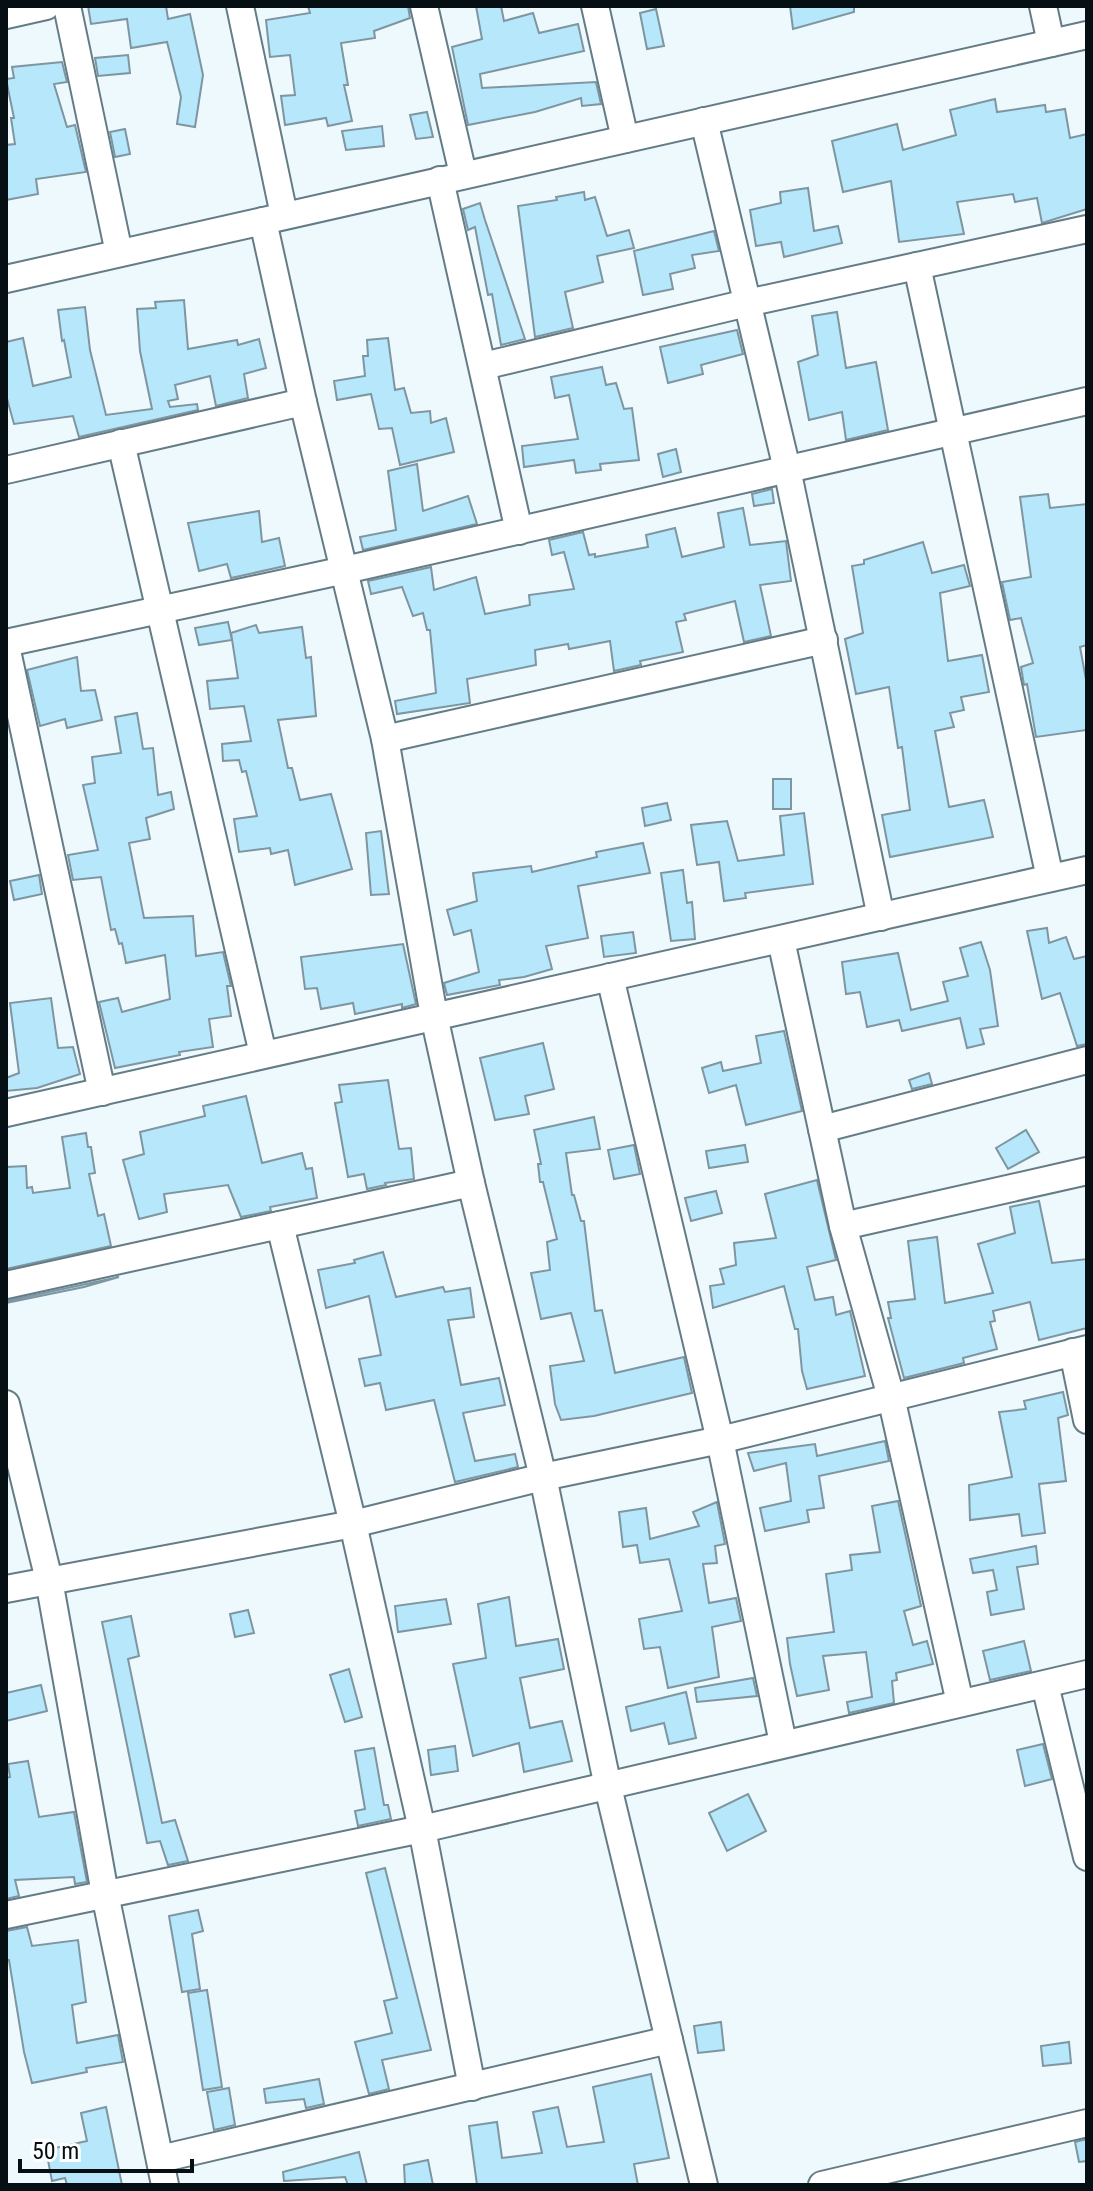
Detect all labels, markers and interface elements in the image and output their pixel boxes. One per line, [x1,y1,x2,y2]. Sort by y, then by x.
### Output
scale bar [20,2123,192,2173]
text: 50 m [32,2137,79,2165]

